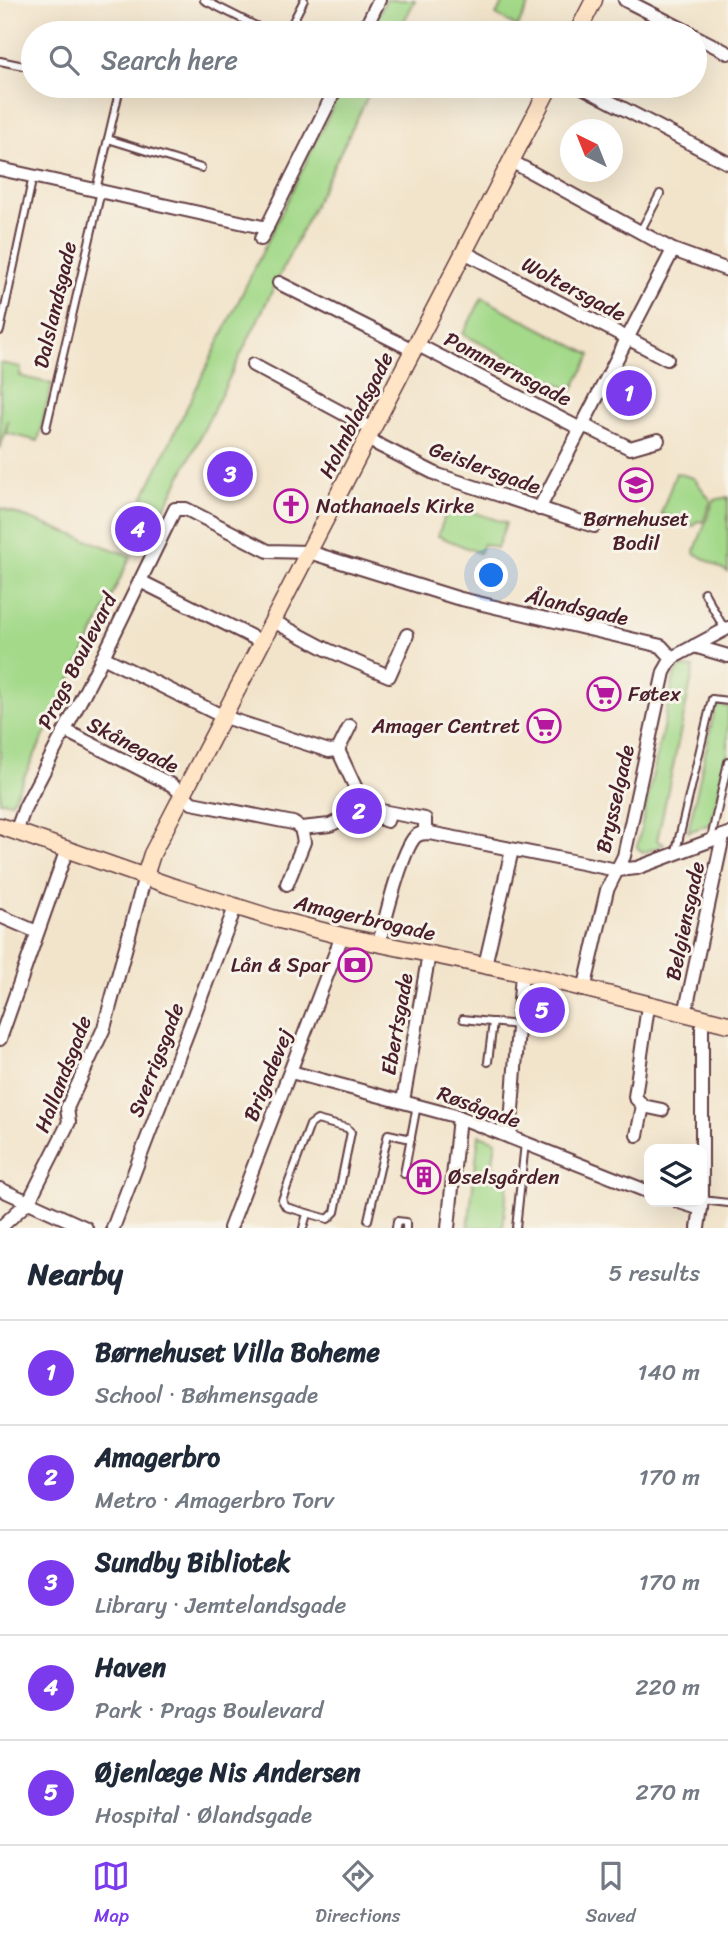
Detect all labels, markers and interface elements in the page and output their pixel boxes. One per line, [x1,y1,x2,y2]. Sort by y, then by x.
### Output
search box [21,21,707,98]
text: Search here [101,37,238,83]
icon: search [45,41,83,79]
north arrow [560,119,623,182]
street label: Dalslandsgade [22,238,88,372]
street label: Woltersgade [515,245,633,333]
street label: Pommernsgade [437,321,579,418]
street label: Holmbladsgade [308,345,404,485]
pin: 1 [606,367,652,419]
street label: Geislersgade [424,430,547,506]
pin: 3 [207,448,253,500]
school or university icon: Børnehuset Bodil [617,466,655,504]
church icon: Nathanaels Kirke [272,487,310,525]
place label: Nathanaels Kirke [316,487,474,525]
place label: Børnehuset Bodil [583,500,689,562]
pin: 4 [115,503,161,555]
your location [474,558,508,592]
street label: Ålandsgade [521,576,632,637]
street label: Prags Boulevard [26,584,129,736]
supermarket icon: Føtex [585,675,623,713]
place label: Føtex [628,675,681,713]
street label: Skånegade [80,706,186,784]
place label: Amager Centret [371,707,520,745]
supermarket icon: Amager Centret [525,707,563,745]
street label: Brysselgade [584,741,646,857]
pin: 2 [336,785,382,837]
street label: Belgiensgade [654,858,716,984]
street label: Amagerbrogade [290,883,440,953]
place label: Lån & Spar [231,946,331,984]
bank icon: Lån & Spar [336,946,374,984]
street label: Ebertsgade [369,970,425,1078]
pin: 5 [519,984,565,1036]
street label: Sverrigsgade [117,997,195,1123]
street label: Hallandsgade [23,1010,103,1138]
street label: Brigadevej [232,1023,304,1127]
street label: Røsågade [432,1074,526,1140]
map controls [644,1144,707,1207]
button: layers [644,1144,707,1207]
building icon: Øselsgården [405,1158,443,1196]
place label: Øselsgården [448,1158,560,1196]
text: Nearby [28,1247,123,1301]
text: 5 results [609,1253,700,1294]
text: Børnehuset Villa Boheme [95,1329,380,1375]
text: 1 [46,1352,56,1393]
text: 140 m [638,1352,700,1393]
text: School · Bøhmensgade [95,1375,318,1416]
text: Amagerbro [95,1434,220,1480]
text: 2 [44,1457,58,1498]
text: 170 m [639,1457,700,1498]
text: Metro · Amagerbro Torv [95,1480,334,1521]
text: Sundby Bibliotek [95,1539,291,1585]
text: 3 [45,1562,57,1603]
text: 170 m [639,1562,700,1603]
text: Library · Jemtelandsgade [95,1585,346,1626]
text: Haven [95,1644,166,1690]
text: 4 [44,1667,58,1708]
text: 220 m [635,1667,700,1708]
text: Park · Prags Boulevard [95,1690,323,1731]
text: Øjenlæge Nis Andersen [95,1749,360,1795]
text: 5 [44,1772,58,1813]
text: 270 m [635,1772,700,1813]
text: Hospital · Ølandsgade [95,1795,312,1836]
tab: Map [92,1857,130,1932]
tab: Directions [315,1857,401,1932]
tab: Saved [585,1857,636,1932]

